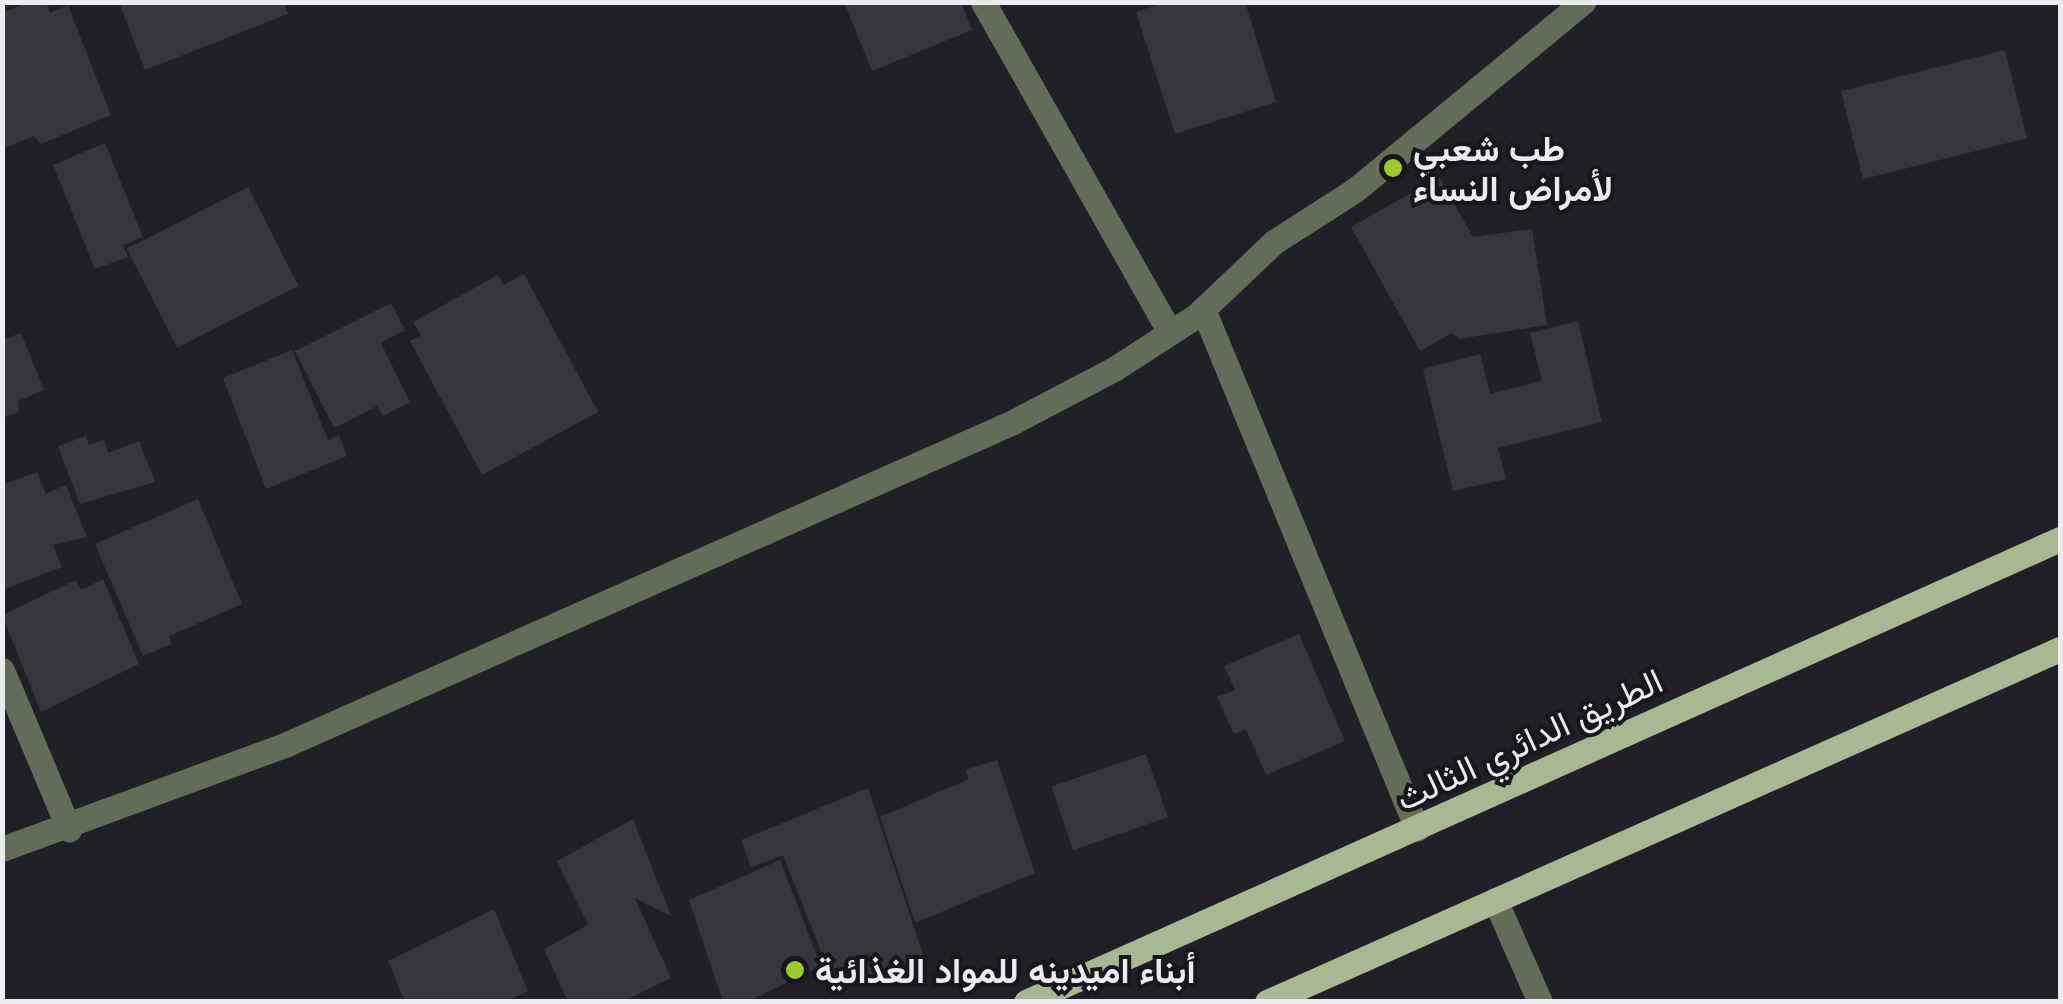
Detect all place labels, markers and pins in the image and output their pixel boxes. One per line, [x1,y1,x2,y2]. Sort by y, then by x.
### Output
place label: طب شعبي لأمراض النساء [1413,127,1613,209]
marker: طب شعبي لأمراض النساء [1382,157,1404,179]
place label: أبناء اميدينه للمواد الغذائية [815,949,1195,991]
marker: أبناء اميدينه للمواد الغذائية [784,959,806,981]

